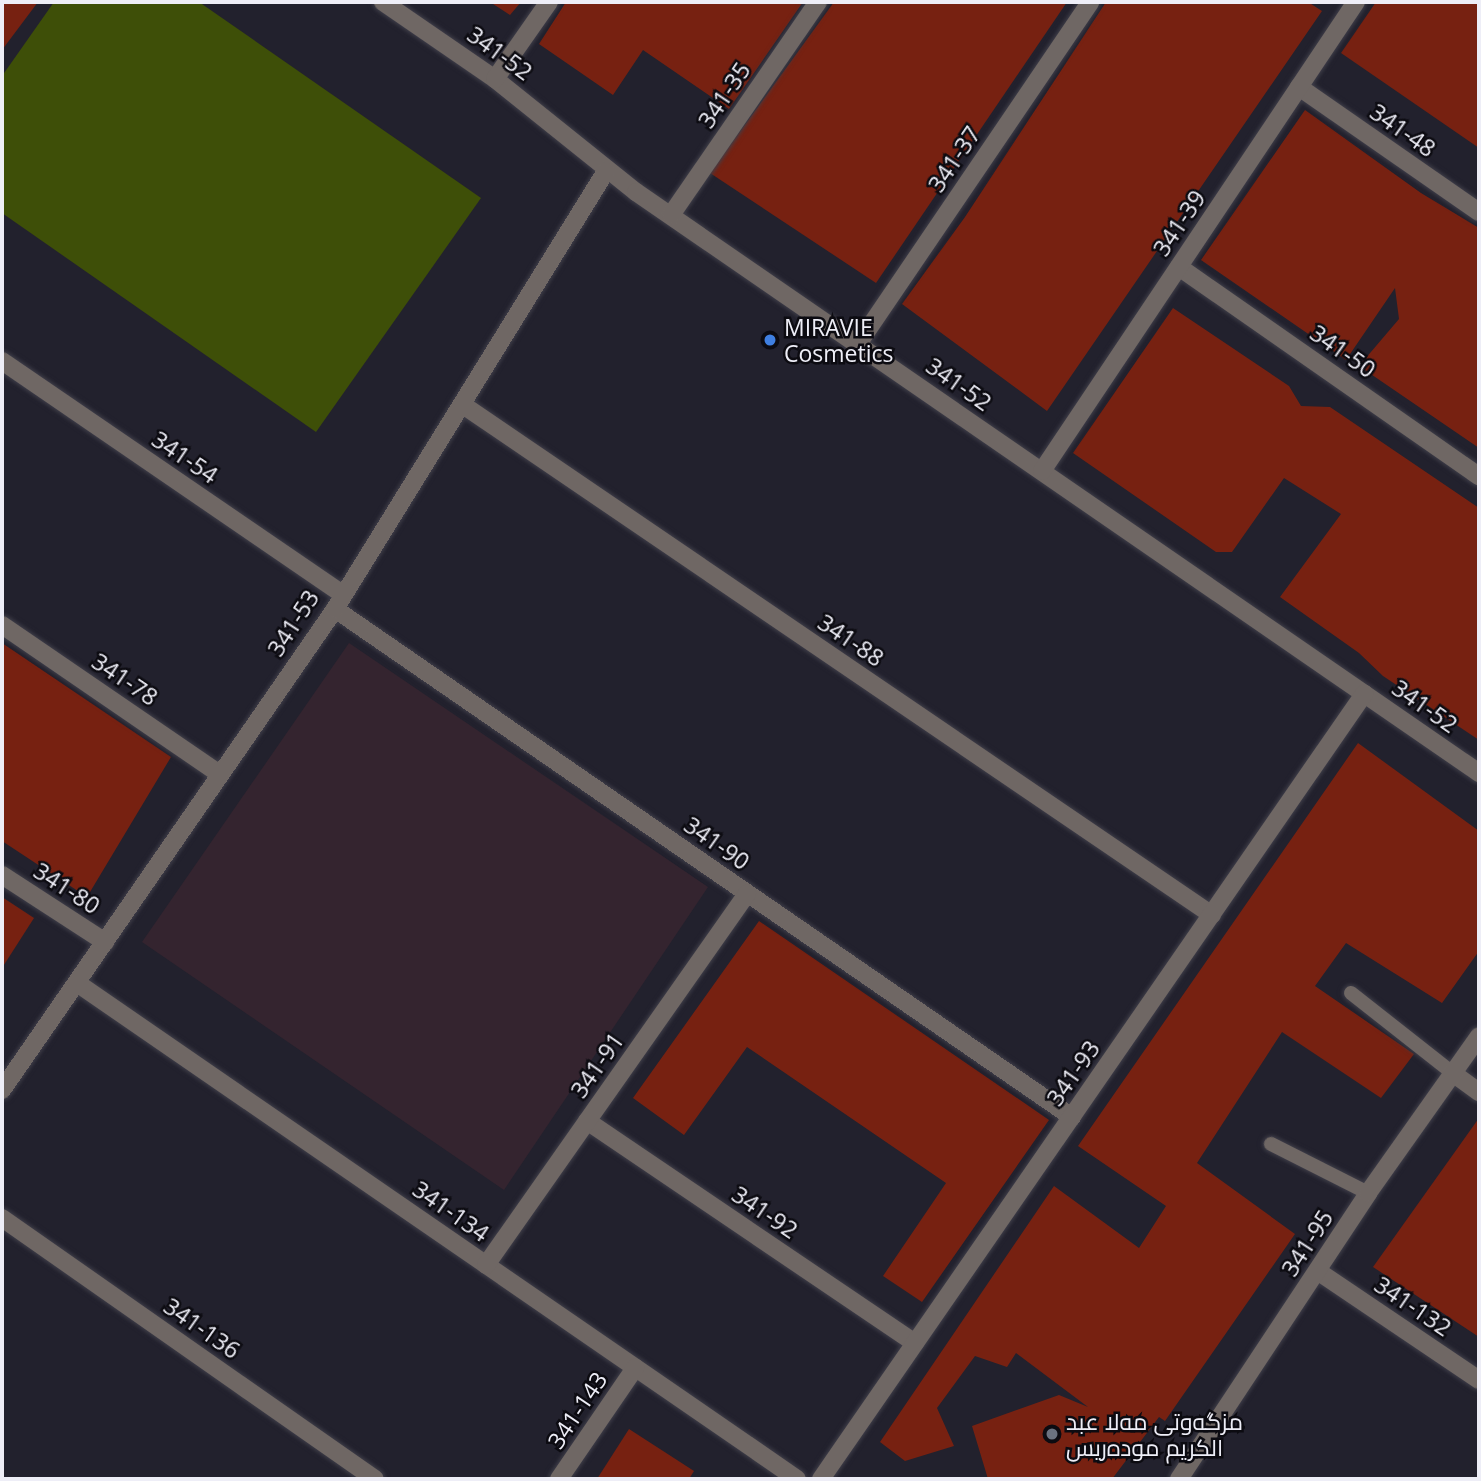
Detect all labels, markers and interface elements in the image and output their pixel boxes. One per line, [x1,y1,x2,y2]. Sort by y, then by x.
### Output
street label: 341-52 [462,20,538,86]
street label: 341-35 [692,57,756,133]
street label: 341-48 [1365,98,1441,162]
street label: 341-37 [922,121,986,197]
street label: 341-39 [1147,185,1211,261]
place label: MIRAVIE Cosmetics [784,313,893,367]
street label: 341-50 [1305,319,1381,383]
marker: MIRAVIE Cosmetics [762,332,778,348]
street label: 341-52 [921,352,997,416]
street label: 341-54 [147,425,223,489]
street label: 341-53 [262,585,324,661]
street label: 341-88 [813,608,889,672]
street label: 341-78 [87,647,163,711]
street label: 341-52 [1387,674,1463,738]
street label: 341-90 [679,811,755,875]
street label: 341-80 [29,857,105,919]
street label: 341-91 [565,1027,629,1103]
street label: 341-93 [1041,1035,1105,1111]
street label: 341-134 [408,1175,494,1247]
street label: 341-92 [727,1180,803,1244]
street label: 341-95 [1276,1205,1338,1281]
street label: 341-132 [1370,1270,1456,1342]
street label: 341-136 [159,1292,245,1364]
street label: 341-143 [541,1367,613,1453]
place label: مزگه‌وتی مه‌لا عبد الكريم موده‌ریس [1066,1407,1243,1461]
marker: مزگه‌وتی مه‌لا عبد الكريم موده‌ریس [1044,1426,1060,1442]

